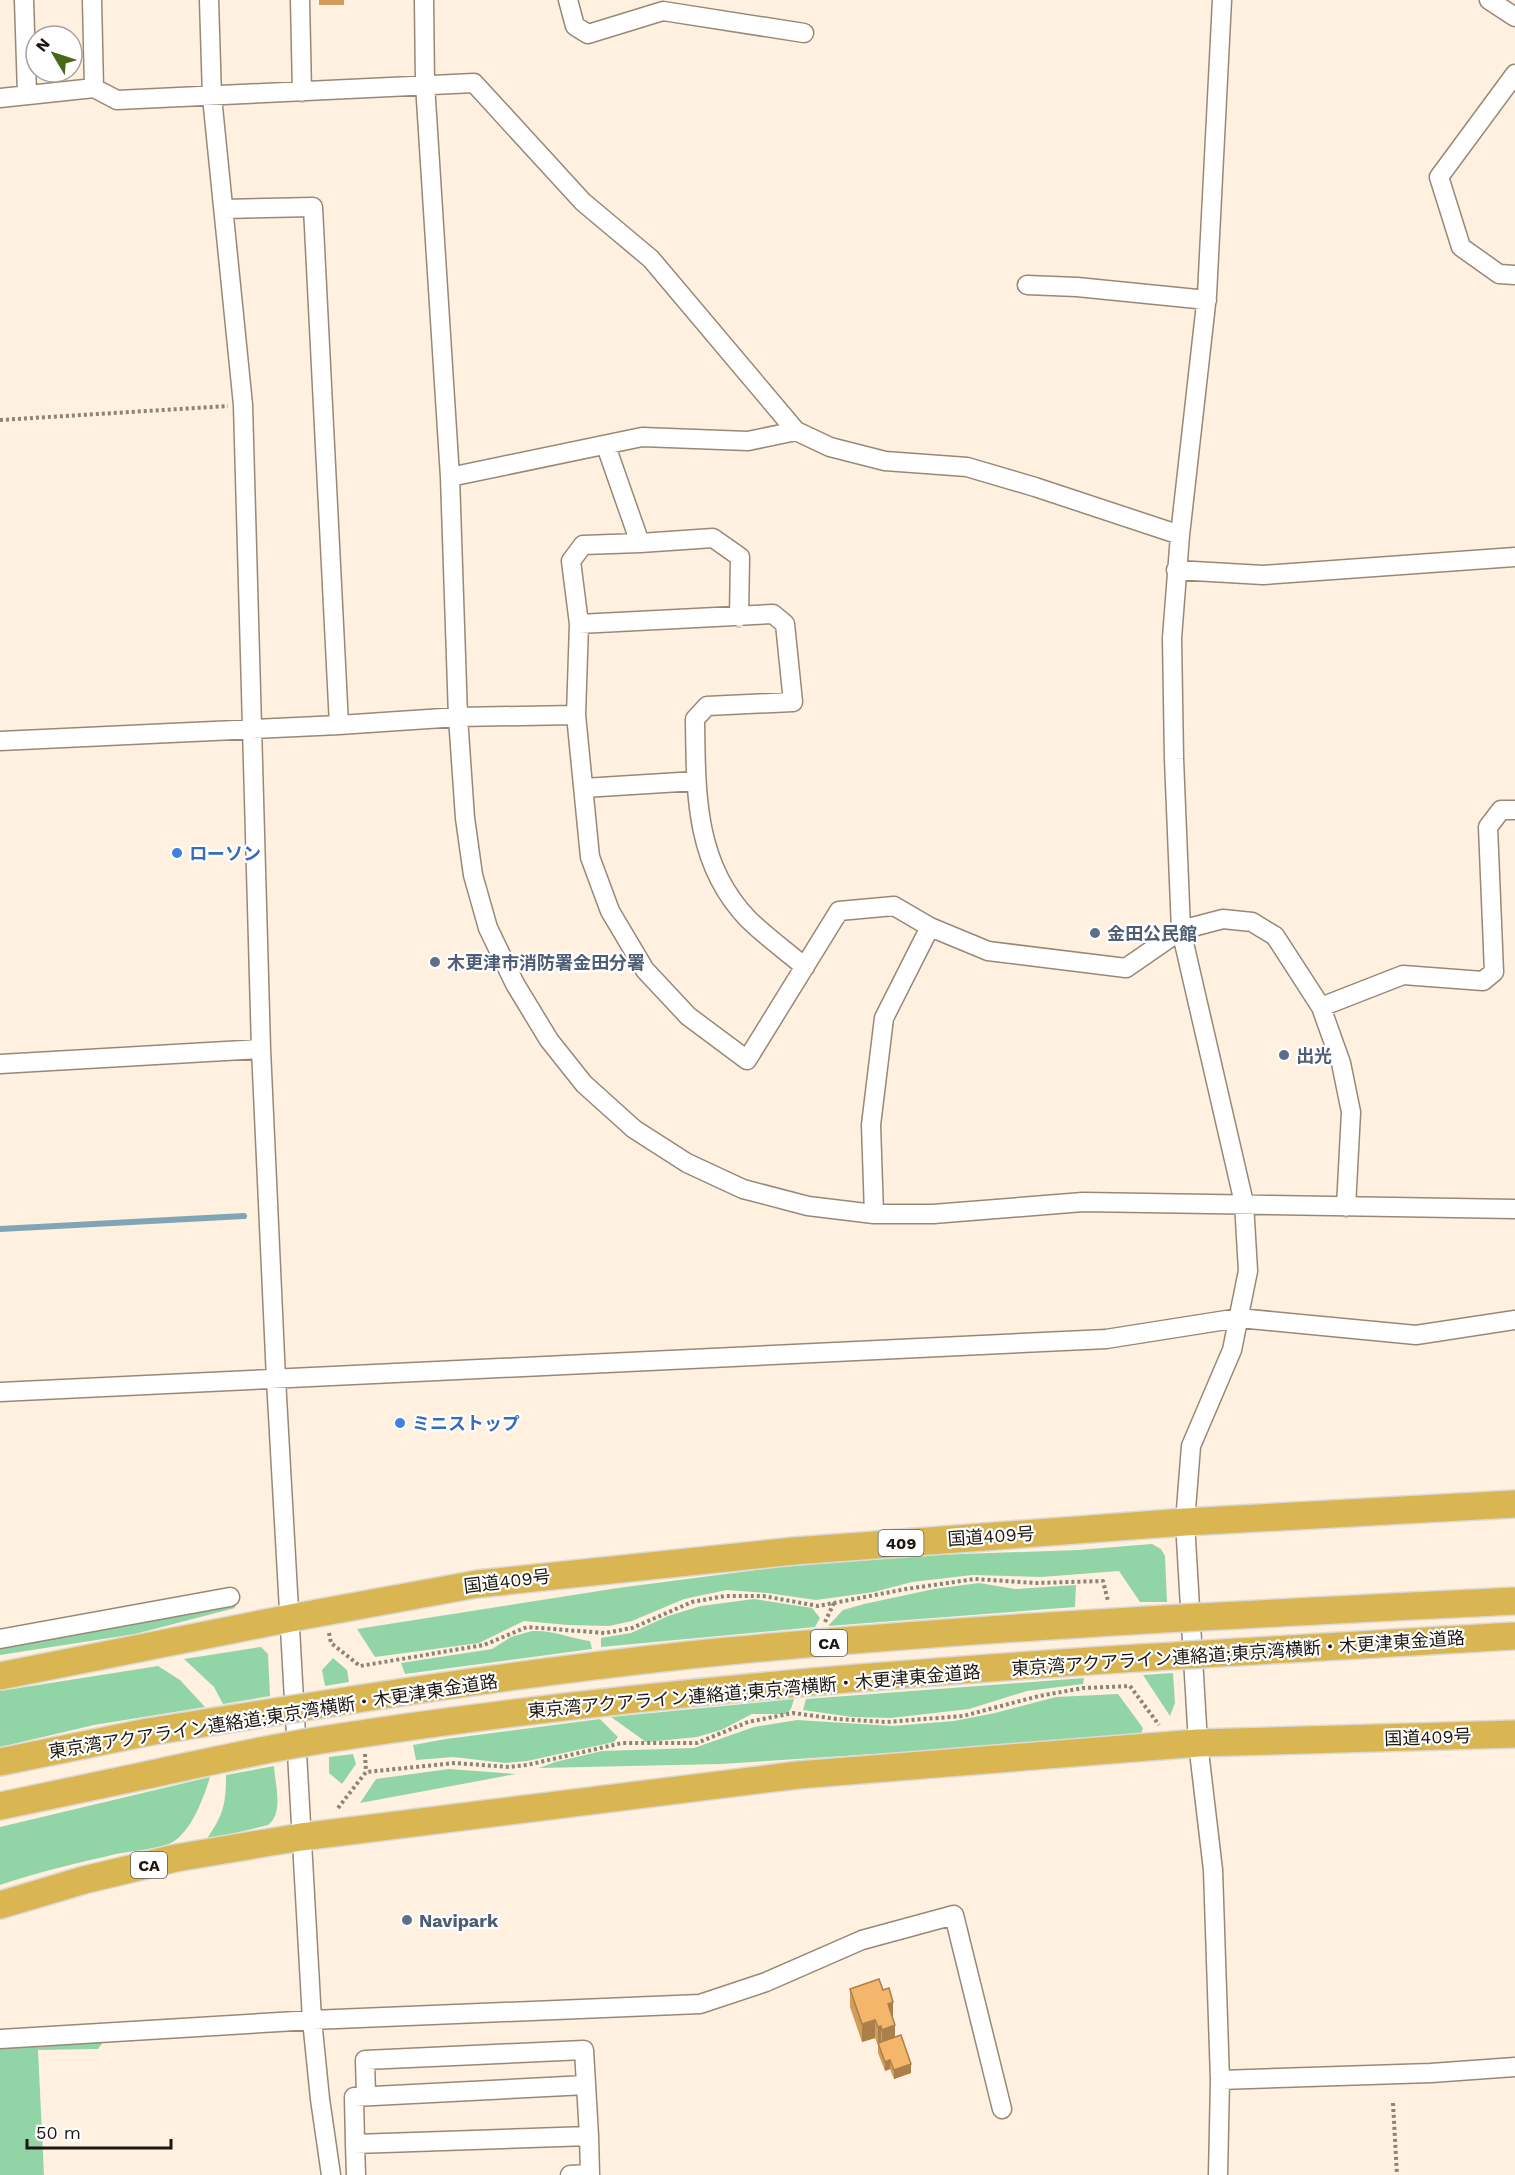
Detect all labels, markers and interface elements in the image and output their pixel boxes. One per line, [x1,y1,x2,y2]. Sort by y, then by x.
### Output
north arrow [24,24,84,84]
text: N [32,34,54,55]
place label: ローソン [189,843,261,864]
marker: ローソン [170,846,184,860]
place label: 金田公民館 [1107,923,1197,944]
marker: 金田公民館 [1088,926,1102,940]
place label: 木更津市消防署金田分署 [447,952,645,973]
marker: 木更津市消防署金田分署 [428,955,442,969]
place label: 出光 [1296,1045,1332,1066]
marker: 出光 [1277,1048,1291,1062]
place label: ミニストップ [412,1413,520,1434]
marker: ミニストップ [393,1416,407,1430]
street label: 国道409号 [947,1522,1035,1550]
road number: 409 [878,1530,924,1556]
street label: 国道409号 [462,1565,552,1597]
street label: 東京湾アクアライン連絡道;東京湾横断・木更津東金道路 [1011,1627,1465,1679]
road number: CA [811,1630,847,1656]
street label: 東京湾アクアライン連絡道;東京湾横断・木更津東金道路 [527,1661,981,1721]
street label: 東京湾アクアライン連絡道;東京湾横断・木更津東金道路 [47,1670,499,1762]
street label: 国道409号 [1384,1725,1472,1749]
road number: CA [131,1852,167,1878]
place label: Navipark [419,1910,499,1931]
marker: Navipark [400,1913,414,1927]
scale bar [27,2112,171,2150]
text: 50 m [36,2122,81,2143]

